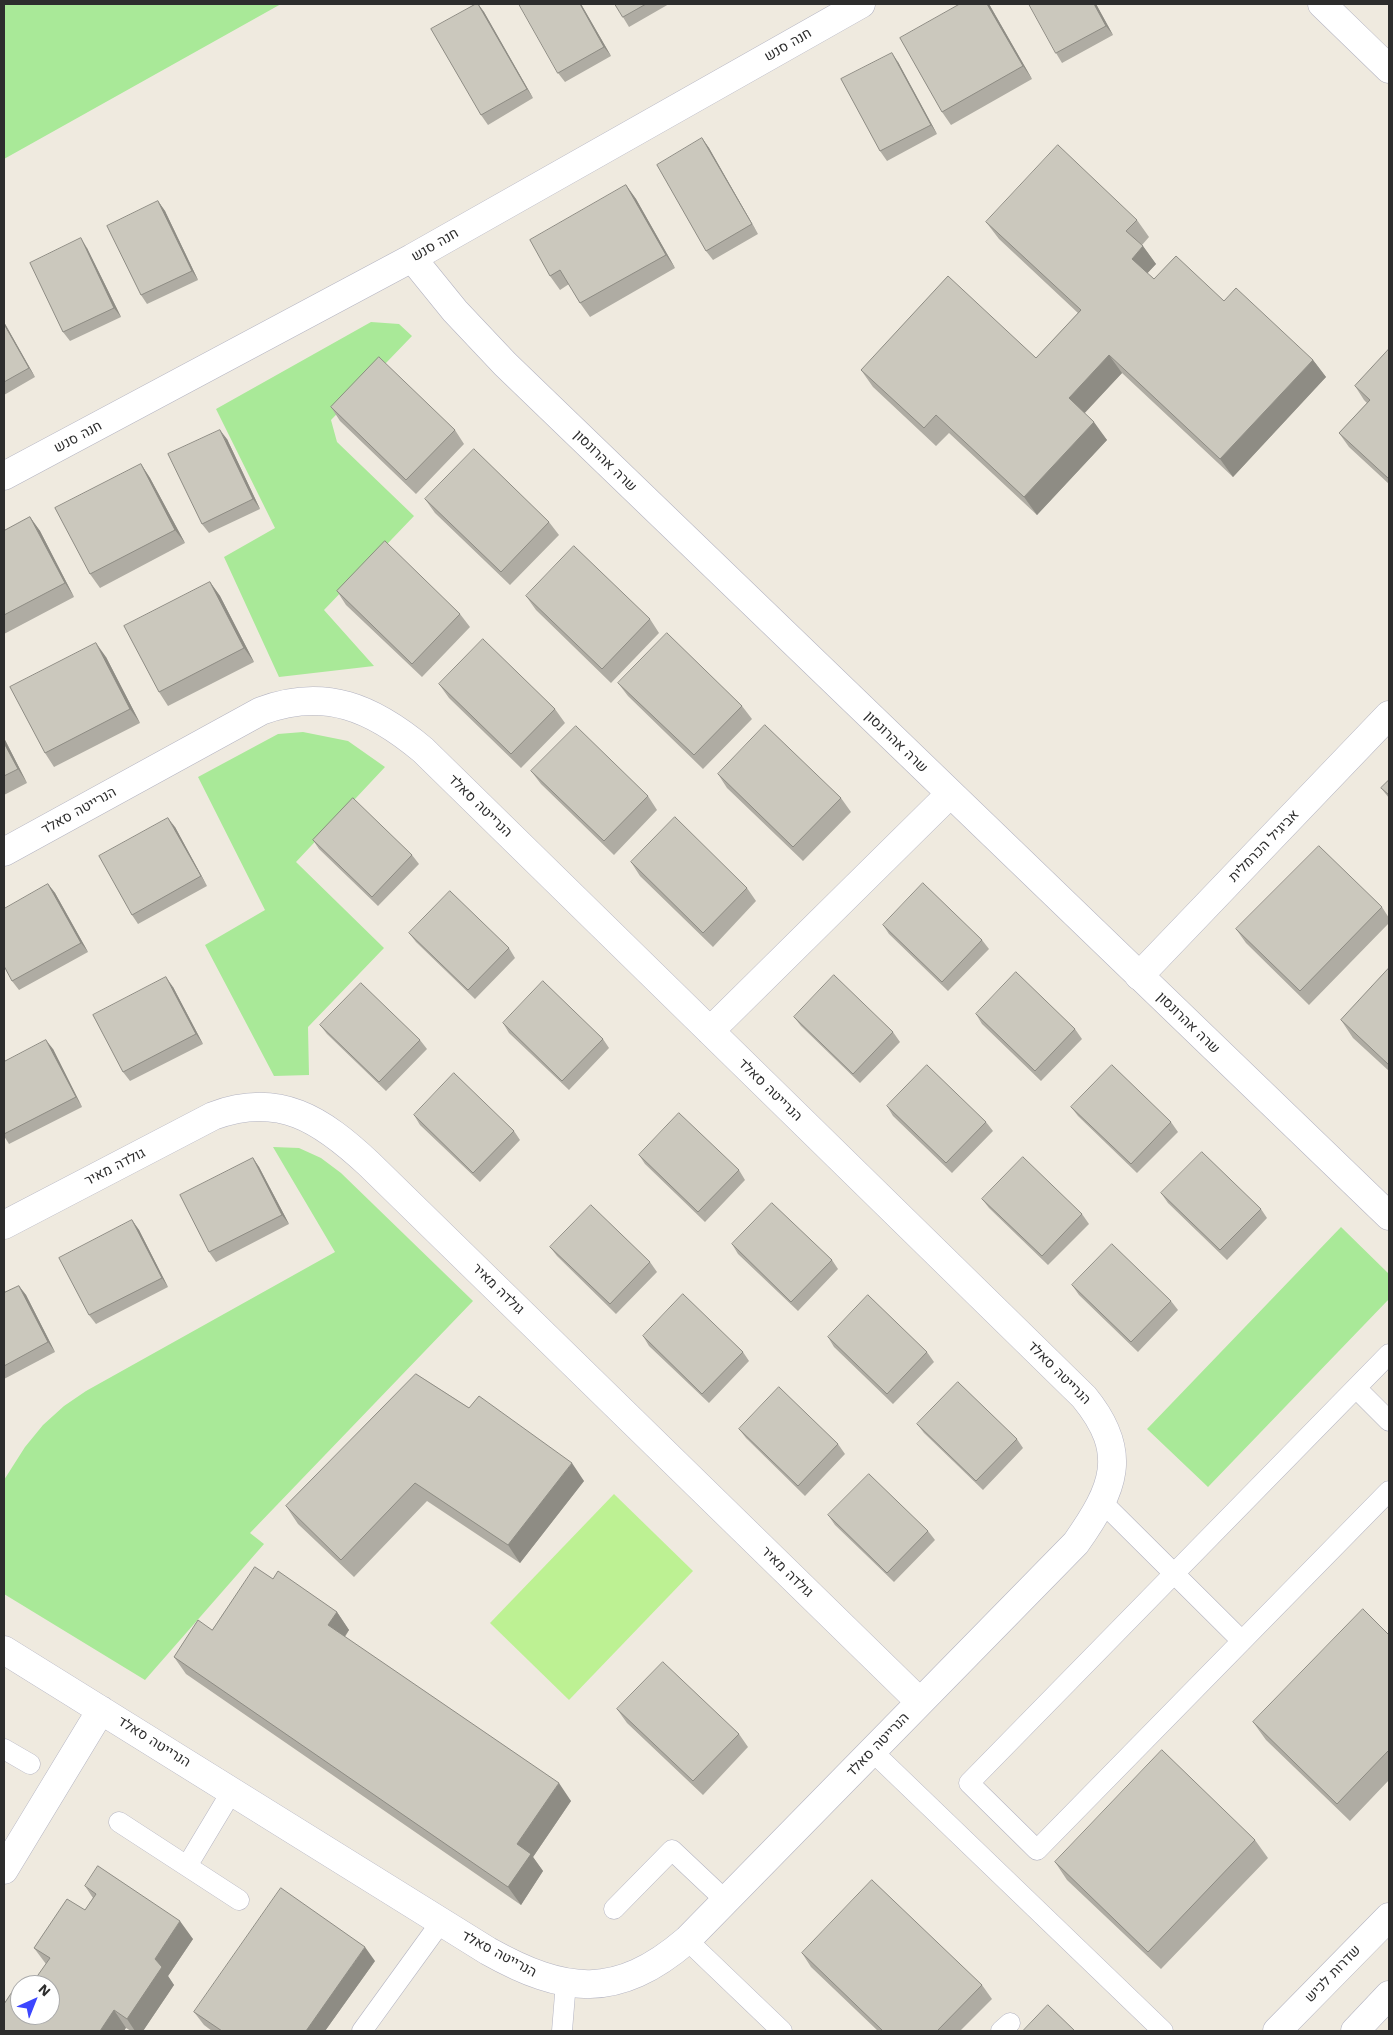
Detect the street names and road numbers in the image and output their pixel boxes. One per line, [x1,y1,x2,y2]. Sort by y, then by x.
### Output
street label: חנה סנש [761,25,815,65]
street label: חנה סנש [408,225,462,265]
street label: חנה סנש [51,417,105,457]
street label: שרה אהרונסון [570,427,640,495]
street label: שרה אהרונסון [861,708,931,776]
street label: הנרייטה סאלד [444,771,516,841]
street label: הנרייטה סאלד [39,784,119,838]
street label: אביגיל הכרמלית [1225,806,1303,886]
street label: שרה אהרונסון [1153,989,1223,1057]
street label: הנרייטה סאלד [734,1055,806,1125]
street label: גולדה מאיר [82,1145,148,1189]
street label: גולדה מאיר [468,1260,528,1318]
street label: הנרייטה סאלד [1024,1338,1094,1408]
street label: גולדה מאיר [757,1543,817,1601]
street label: הנרייטה סאלד [843,1709,913,1781]
street label: הנרייטה סאלד [115,1713,193,1771]
street label: הנרייטה סאלד [459,1927,539,1981]
street label: שדרות לכיש [1302,1942,1364,2006]

